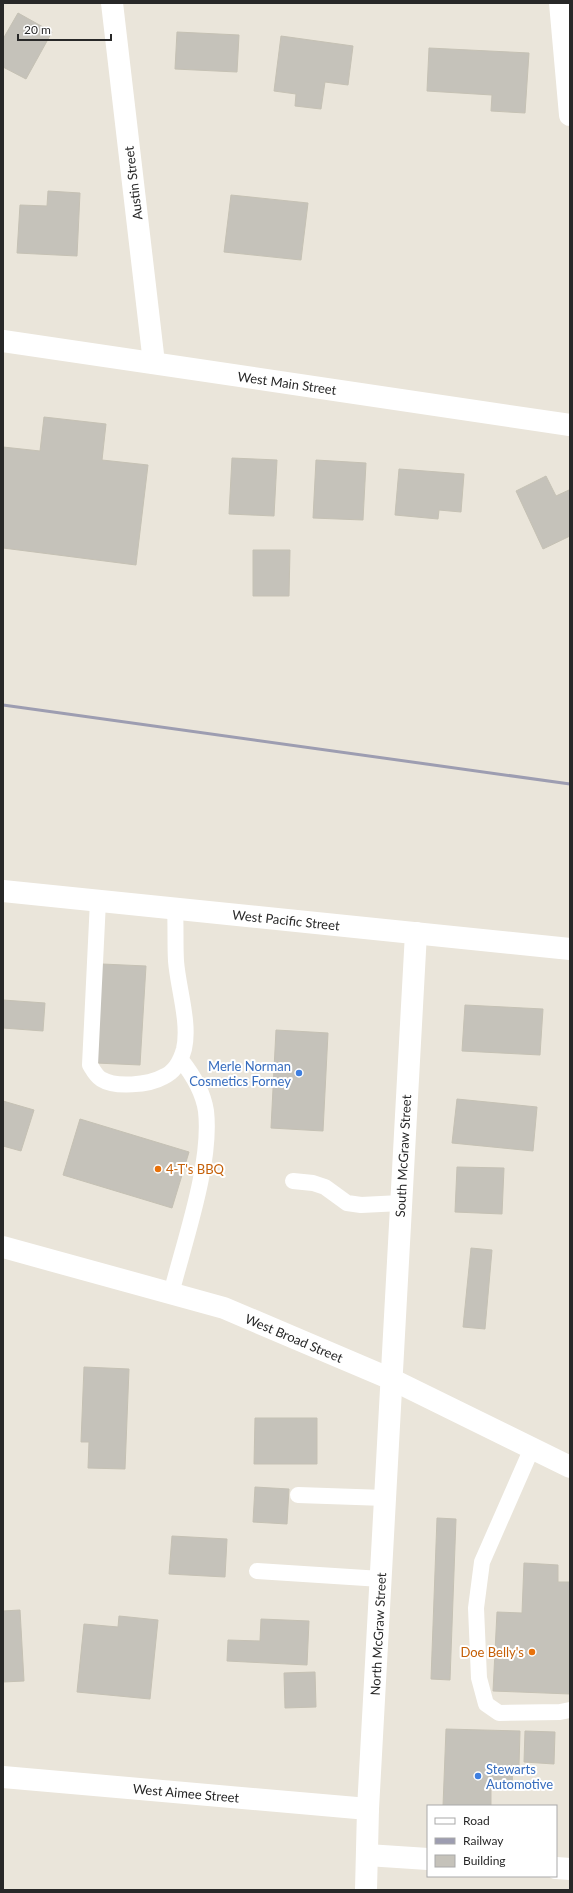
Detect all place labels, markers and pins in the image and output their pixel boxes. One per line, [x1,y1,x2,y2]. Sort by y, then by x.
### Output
place label: Merle Norman Cosmetics Forney [189,1058,291,1089]
marker: Merle Norman Cosmetics Forney [294,1068,304,1078]
place label: 4-T's BBQ [166,1161,225,1177]
marker: 4-T's BBQ [153,1164,163,1174]
place label: Doe Belly's [460,1644,524,1660]
marker: Doe Belly's [527,1647,537,1657]
place label: Stewarts Automotive [486,1761,553,1792]
marker: Stewarts Automotive [473,1771,483,1781]

